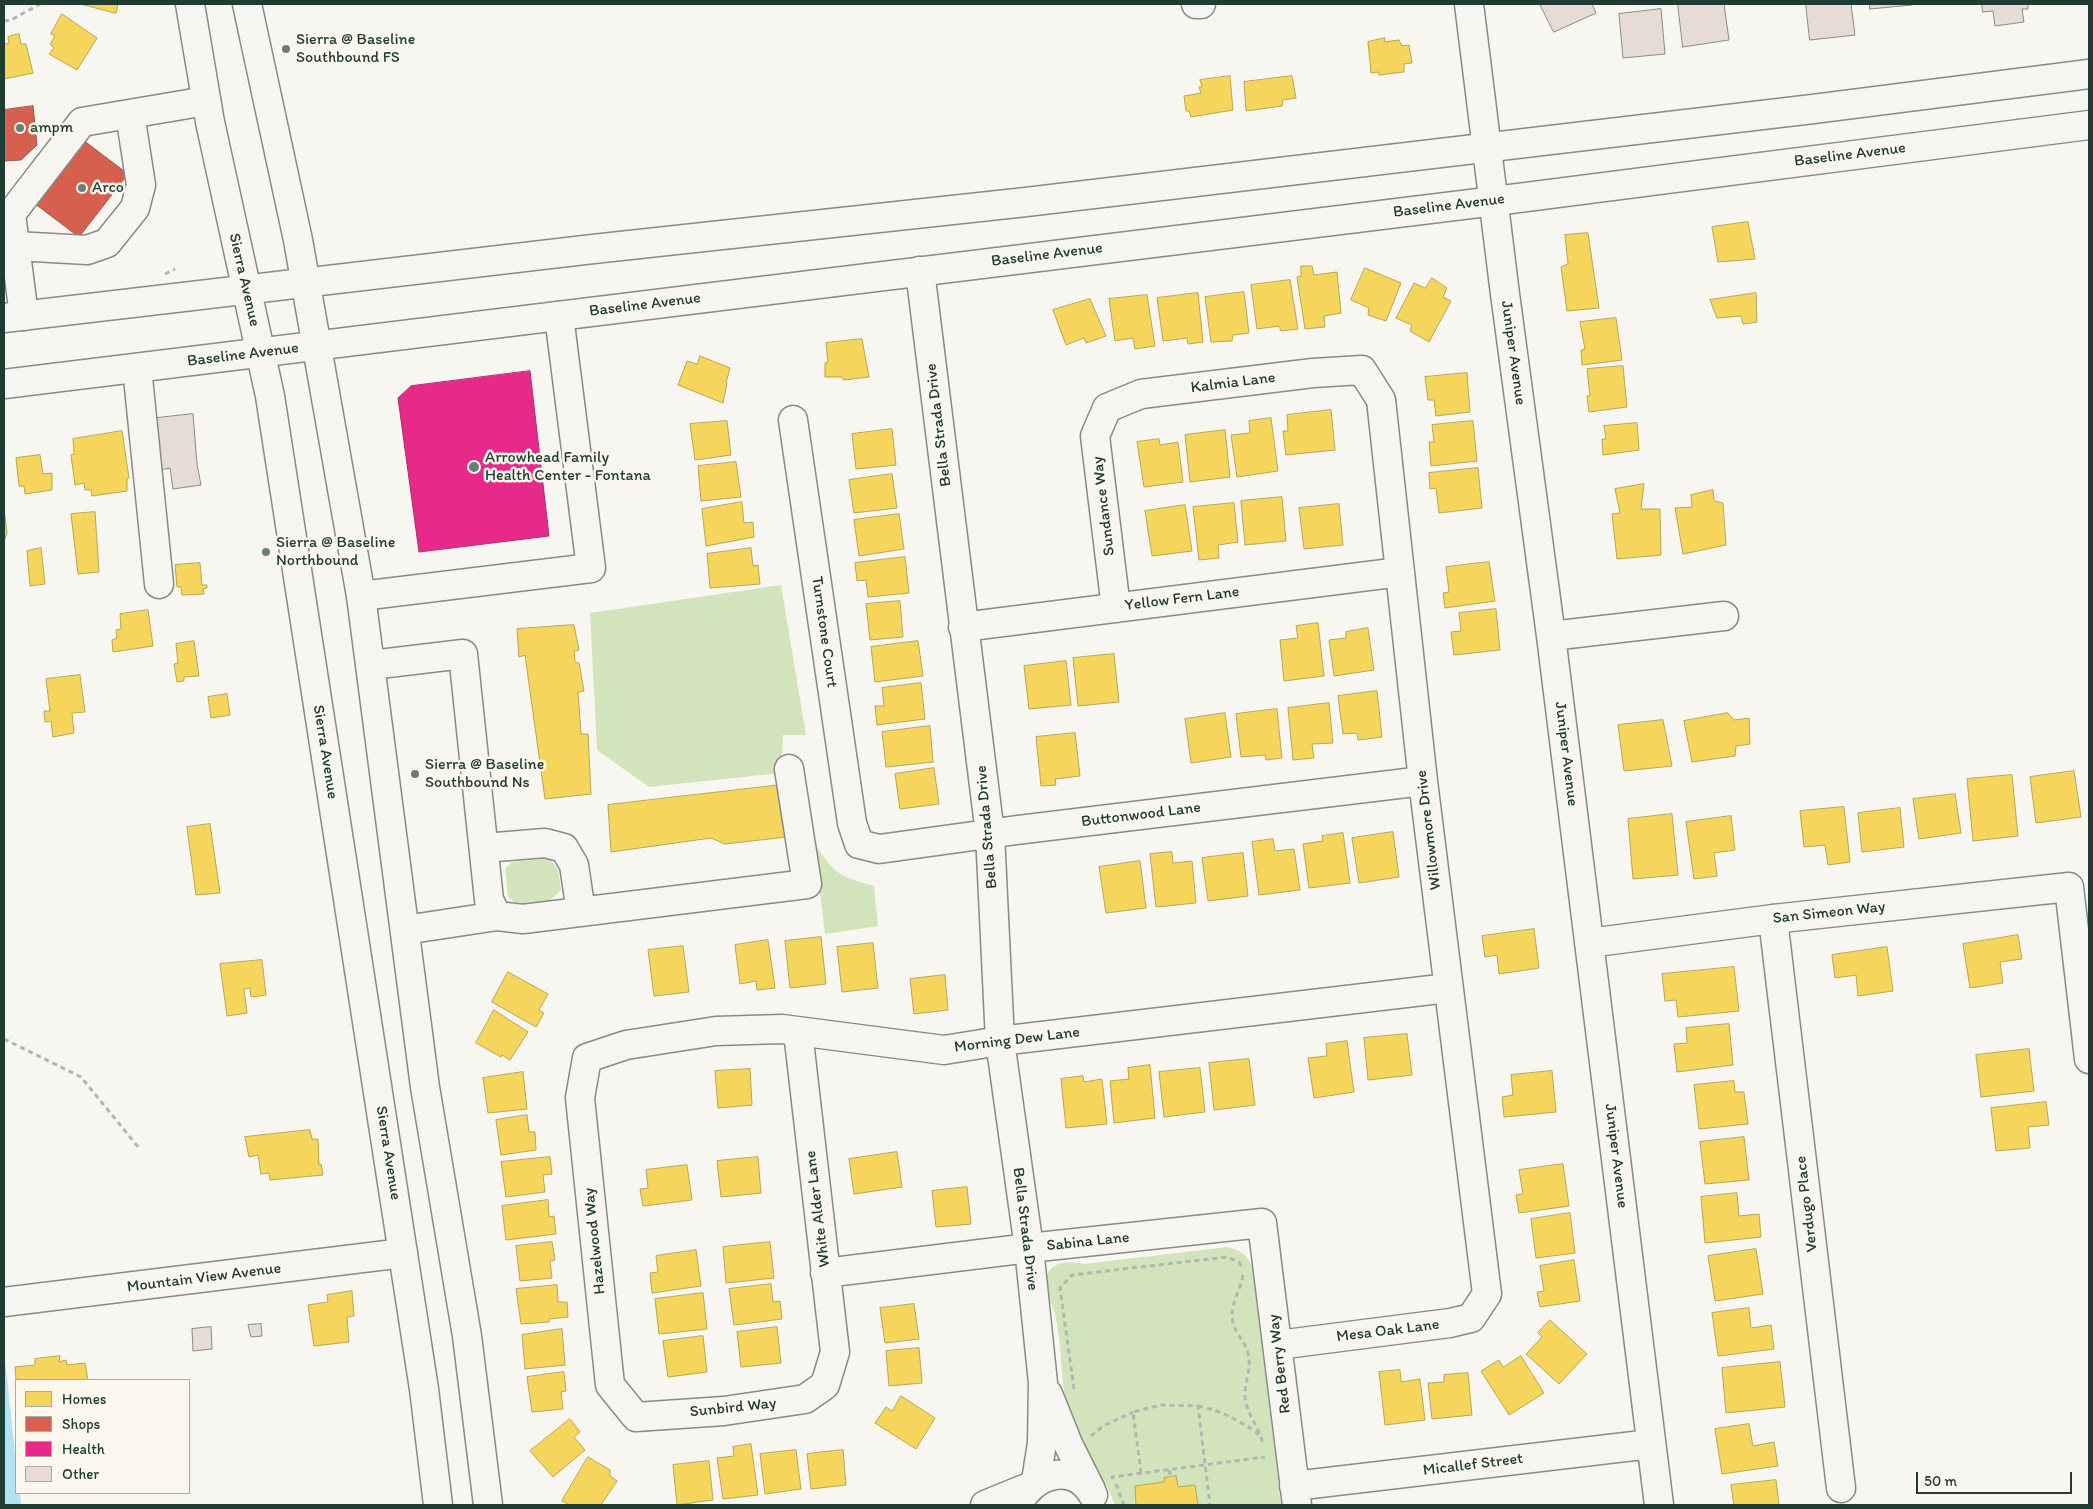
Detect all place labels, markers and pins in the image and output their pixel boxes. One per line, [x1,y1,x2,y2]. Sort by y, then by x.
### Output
place label: Sierra @ Baseline Southbound FS [296,30,415,68]
marker: Sierra @ Baseline Southbound FS [280,43,292,55]
place label: ampm [30,118,73,138]
marker: ampm [14,122,26,134]
place label: Arco [92,178,124,198]
marker: Arco [76,182,88,194]
place label: Arrowhead Family Health Center - Fontana [485,448,651,486]
marker: Arrowhead Family Health Center - Fontana [467,460,481,474]
place label: Sierra @ Baseline Northbound [276,533,395,571]
marker: Sierra @ Baseline Northbound [260,546,272,558]
place label: Sierra @ Baseline Southbound Ns [425,755,544,793]
marker: Sierra @ Baseline Southbound Ns [409,768,421,780]

